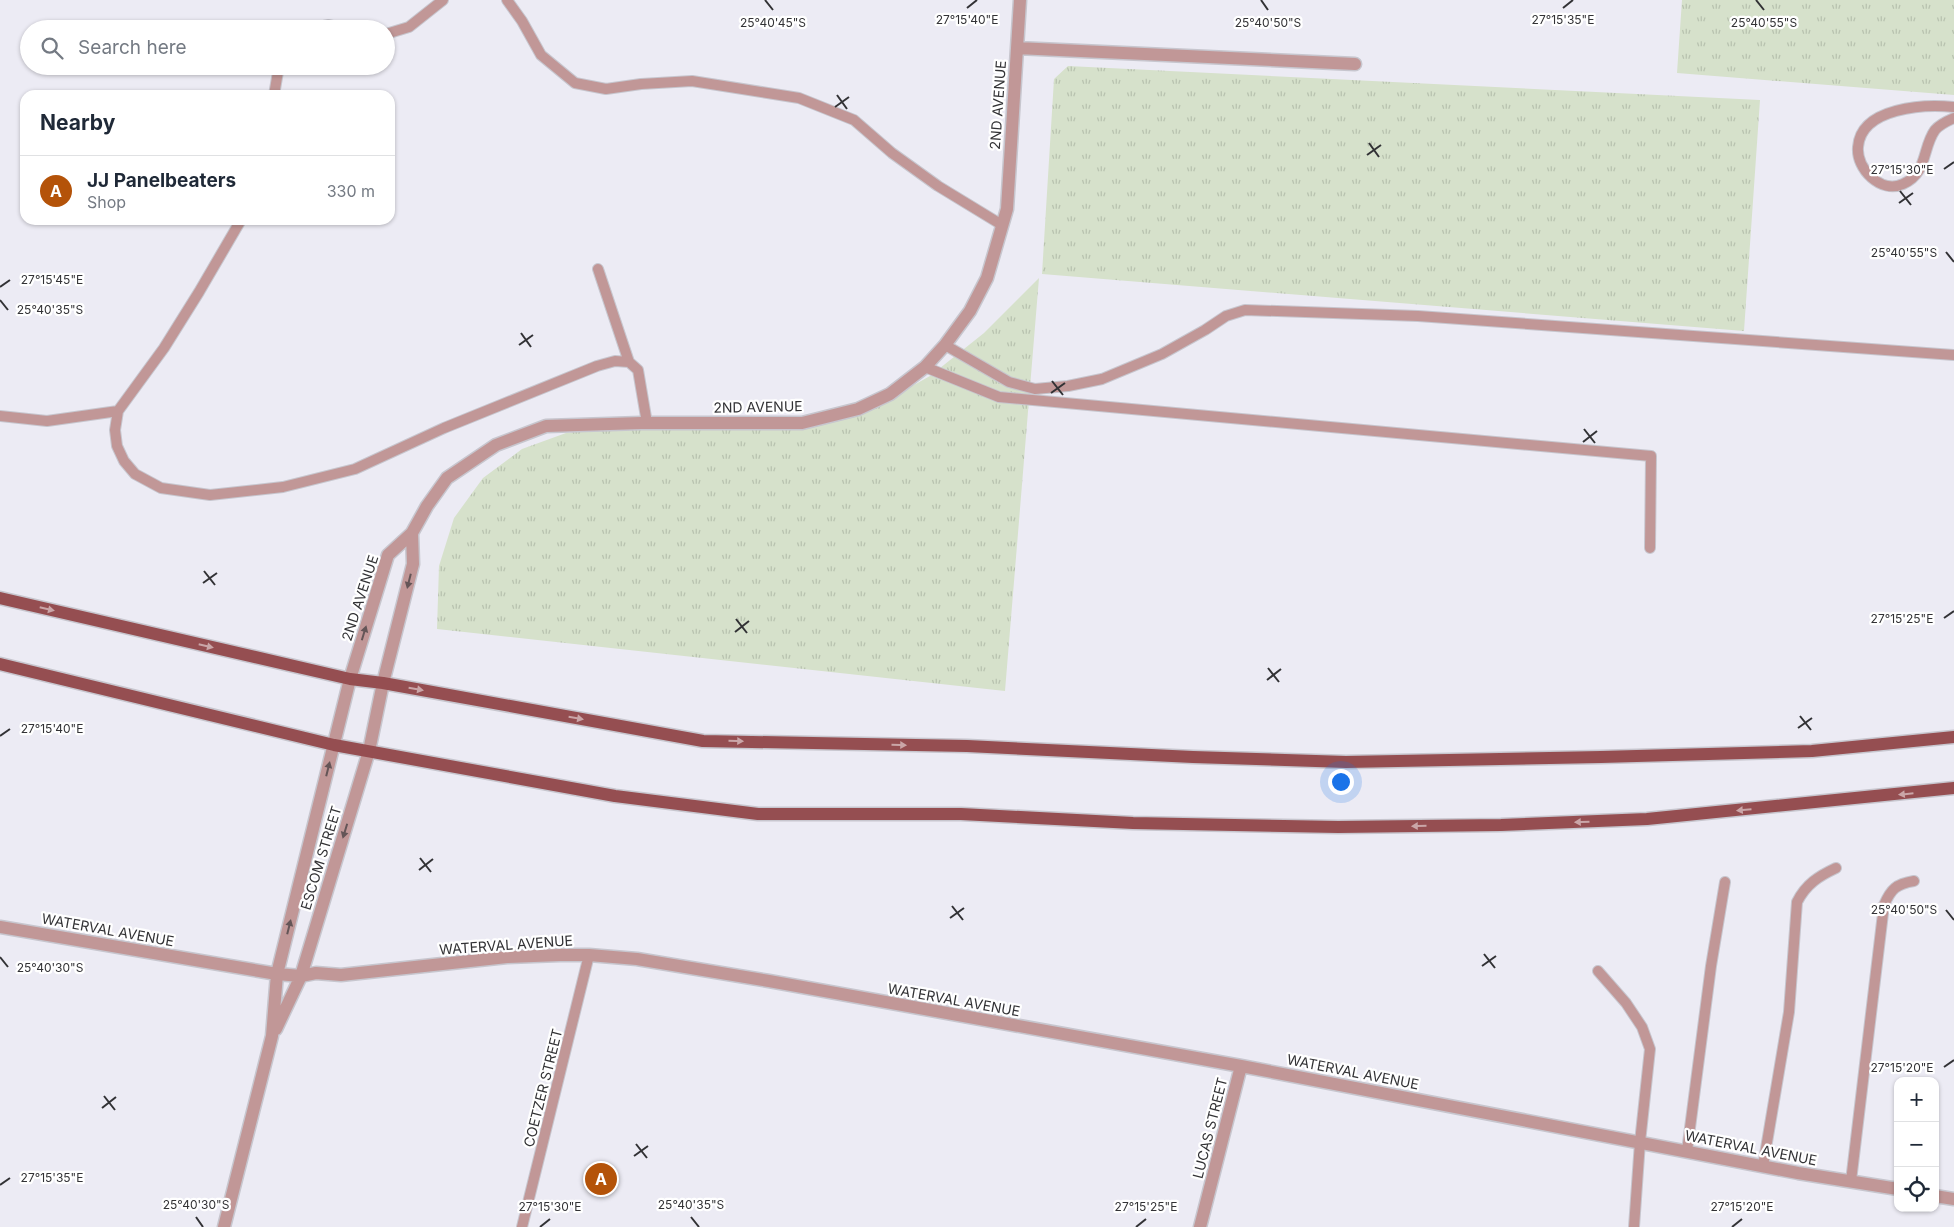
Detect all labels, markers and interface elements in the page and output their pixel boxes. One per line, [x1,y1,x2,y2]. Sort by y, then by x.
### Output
text: 27°15'40"E [936,12,998,27]
text: 27°15'35"E [1532,12,1594,27]
text: 25°40'45"S [740,15,806,30]
text: 25°40'50"S [1235,15,1302,30]
text: 25°40'55"S [1731,15,1797,30]
search box [20,20,395,75]
icon: search [38,34,66,62]
text: Search here [78,36,187,59]
street label: 2ND AVENUE [986,60,1009,150]
text: Nearby [40,110,115,135]
text: 27°15'30"E [1870,162,1934,177]
text: JJ Panelbeaters [87,169,236,192]
text: A [50,181,62,201]
text: 330 m [327,181,375,201]
text: Shop [87,192,126,212]
text: 25°40'55"S [1871,245,1937,260]
text: 27°15'45"E [21,272,83,287]
text: 25°40'35"S [17,302,84,317]
street label: 2ND AVENUE [713,397,803,416]
street label: 2ND AVENUE [338,553,381,643]
one-way arrow [405,574,413,589]
one-way arrow [40,605,55,613]
text: 27°15'25"E [1871,611,1933,626]
one-way arrow [361,625,369,640]
one-way arrow [198,642,213,650]
one-way arrow [408,685,424,693]
one-way arrow [568,714,584,722]
text: 27°15'40"E [21,721,83,736]
one-way arrow [728,738,744,746]
one-way arrow [891,741,907,749]
one-way arrow [324,761,332,776]
your location [1328,769,1354,795]
one-way arrow [1897,790,1913,798]
street label: ESCOM STREET [297,804,344,912]
one-way arrow [1736,806,1752,814]
one-way arrow [1574,818,1590,826]
one-way arrow [1411,822,1427,830]
one-way arrow [341,823,349,838]
text: 25°40'50"S [1871,902,1938,917]
street label: WATERVAL AVENUE [41,909,176,950]
one-way arrow [285,919,293,934]
street label: WATERVAL AVENUE [438,931,573,958]
text: 25°40'30"S [17,960,84,975]
street label: WATERVAL AVENUE [887,979,1022,1020]
street label: COETZER STREET [520,1027,565,1149]
street label: WATERVAL AVENUE [1286,1050,1421,1093]
text: 27°15'20"E [1870,1060,1934,1075]
street label: LUCAS STREET [1189,1075,1230,1180]
map controls [1894,1077,1939,1212]
button: + [1894,1077,1939,1122]
button: − [1894,1122,1939,1167]
street label: WATERVAL AVENUE [1684,1126,1819,1169]
pin: A [585,1160,617,1198]
button: locate [1894,1167,1939,1212]
text: 27°15'35"E [21,1170,83,1185]
text: 25°40'30"S [163,1197,230,1212]
text: 25°40'35"S [658,1197,725,1212]
text: 27°15'30"E [518,1199,582,1214]
text: 27°15'25"E [1115,1199,1177,1214]
text: 27°15'20"E [1710,1199,1774,1214]

